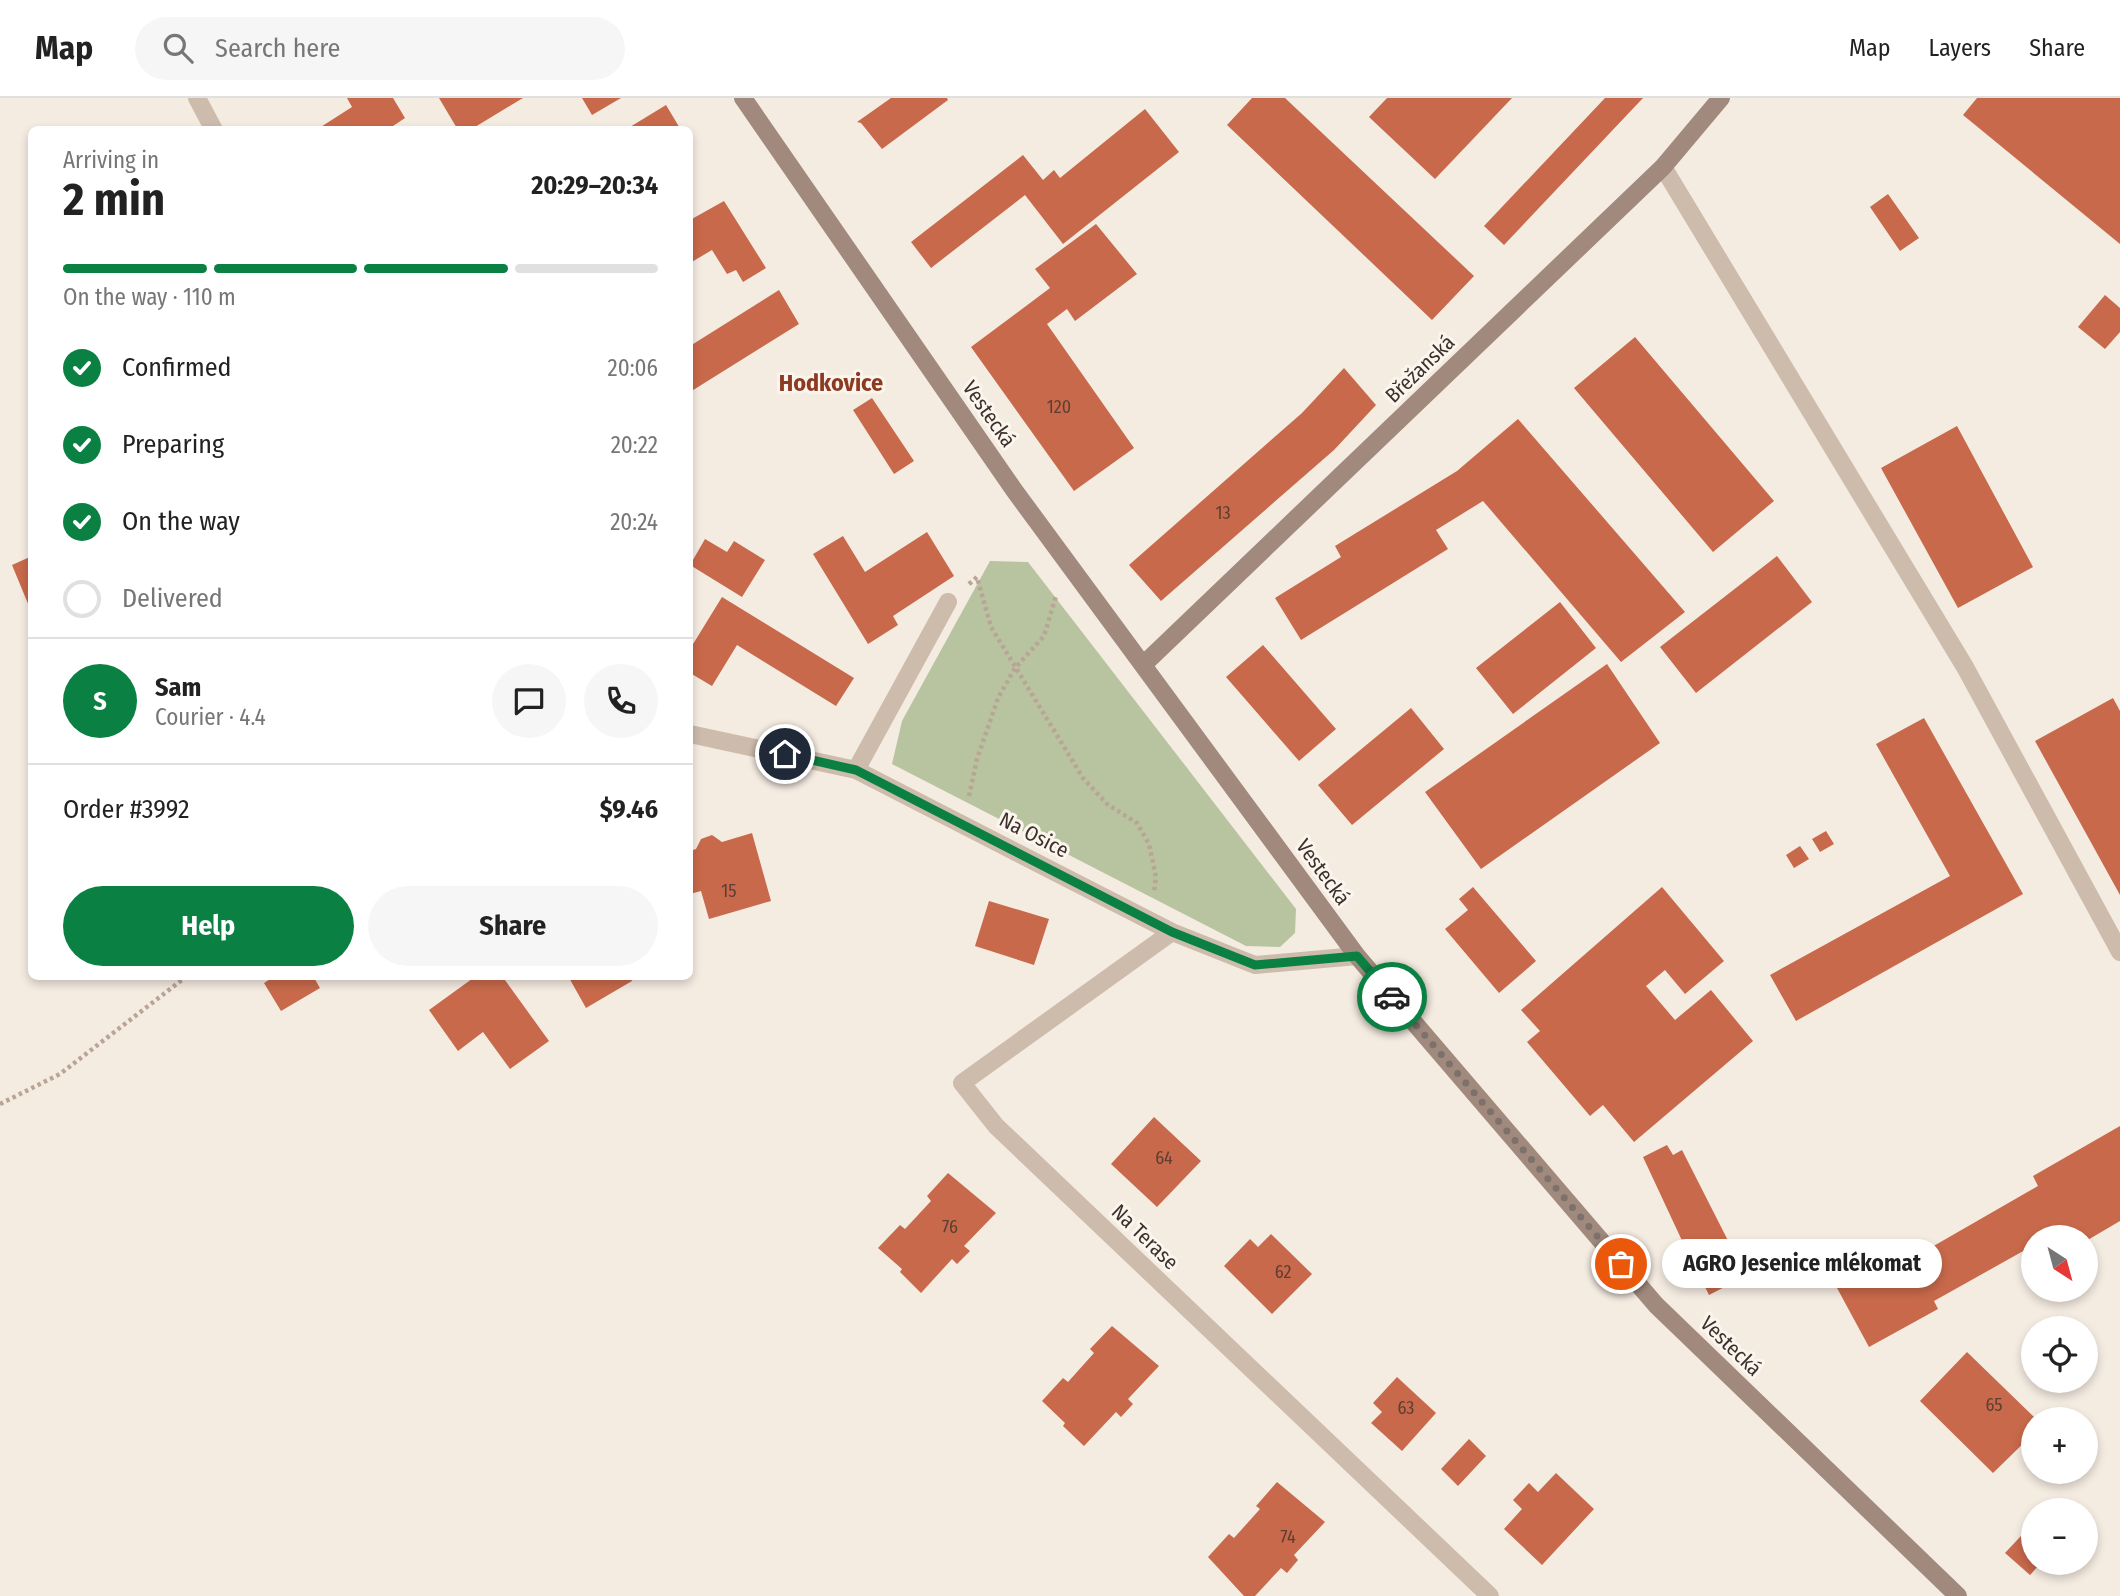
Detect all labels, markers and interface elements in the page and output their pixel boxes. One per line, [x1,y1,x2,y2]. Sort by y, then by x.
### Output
search box [135,17,625,80]
text: Map [35,28,93,68]
icon: search [159,29,197,67]
text: Search here [215,33,340,64]
text: Map [1849,34,1891,62]
text: Layers [1929,34,1991,62]
text: Share [2029,34,2085,62]
text: Arriving in [63,146,159,174]
text: 20:29–20:34 [531,170,658,201]
text: 2 min [63,172,165,227]
text: On the way · 110 m [63,283,236,311]
street label: Břežanská [1380,330,1460,408]
icon: check [63,349,101,387]
text: Confirmed [122,352,232,383]
text: 20:06 [608,354,658,382]
district label: Hodkovice [779,369,883,397]
street label: Vestecká [957,376,1021,452]
house number: 120 [1047,396,1071,418]
icon: check [63,426,101,464]
text: Preparing [122,429,224,460]
text: 20:22 [611,431,658,459]
house number: 13 [1215,502,1231,524]
icon: check [63,503,101,541]
text: On the way [122,506,240,537]
text: 20:24 [610,508,658,536]
text: Delivered [122,583,223,614]
button: chat [492,664,566,738]
button: phone [584,664,658,738]
text: Sam [155,672,201,703]
text: S [93,686,107,717]
text: Courier · 4.4 [155,703,266,731]
pin [755,724,815,784]
icon: home [766,735,804,773]
text: Order #3992 [63,794,189,825]
text: $9.46 [600,794,658,825]
street label: Na Osice [995,807,1073,863]
street label: Vestecká [1290,834,1356,910]
house number: 15 [721,880,737,902]
button: Help [63,886,354,966]
button: Share [368,886,658,966]
courier [1357,962,1427,1032]
icon: car [1373,978,1411,1016]
house number: 64 [1155,1147,1173,1169]
street label: Na Terase [1106,1199,1184,1275]
house number: 76 [942,1216,958,1238]
north arrow [2021,1225,2098,1302]
map controls [2021,1225,2098,1575]
pin [1591,1234,1651,1294]
callout: AGRO Jesenice mlékomat [1663,1240,1943,1288]
icon: bag [1602,1245,1640,1283]
text: AGRO Jesenice mlékomat [1683,1249,1921,1277]
house number: 62 [1275,1261,1291,1283]
street label: Vestecká [1695,1311,1767,1381]
button: locate [2021,1316,2098,1393]
house number: 65 [1985,1394,2003,1416]
house number: 63 [1398,1397,1414,1419]
button: + [2021,1407,2098,1484]
button: − [2021,1498,2098,1575]
house number: 74 [1280,1526,1296,1548]

